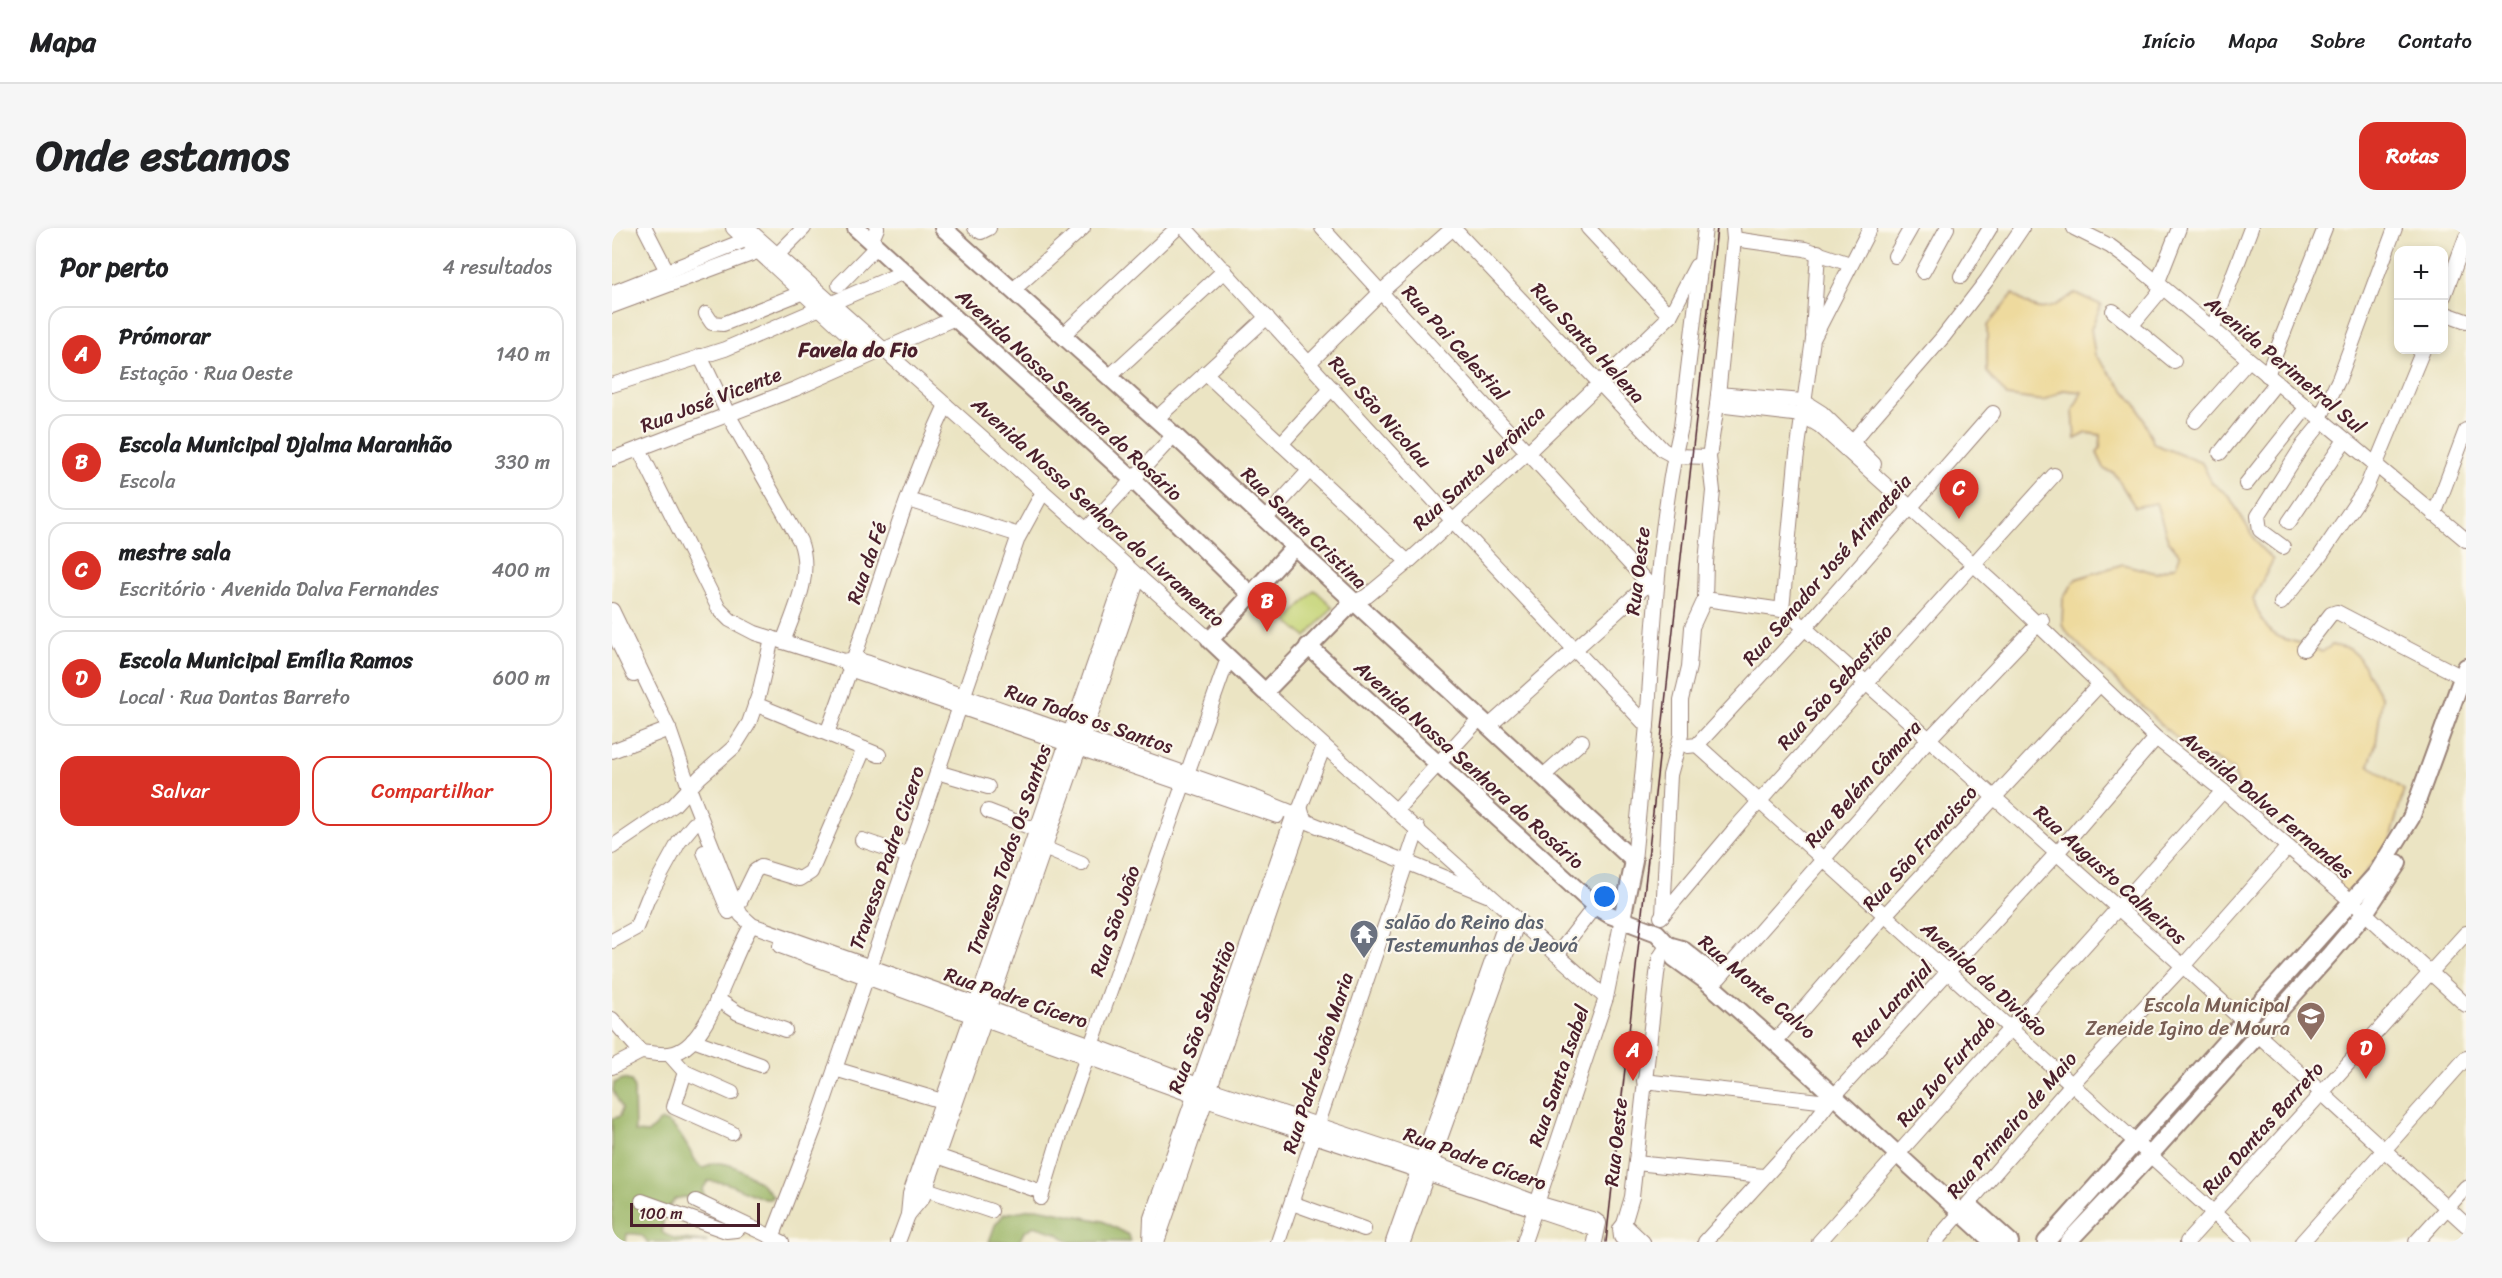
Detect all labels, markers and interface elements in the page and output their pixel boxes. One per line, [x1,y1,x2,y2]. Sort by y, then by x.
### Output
text: Mapa [30,17,96,66]
text: Início [2143,22,2195,60]
text: Mapa [2228,22,2278,60]
text: Sobre [2311,22,2365,60]
text: Contato [2398,22,2472,60]
text: Onde estamos [36,119,290,193]
button: Rotas [2359,122,2466,190]
text: Por perto [60,244,168,290]
map controls [2394,246,2448,354]
button: + [2394,246,2448,300]
text: 4 resultados [443,250,552,285]
street label: Rua Santa Helena [1522,274,1654,412]
street label: Rua Pai Celestial [1393,277,1518,410]
street label: Avenida Nossa Senhora do Rosário [946,279,1191,510]
street label: Avenida Perimetral Sul [2196,286,2374,444]
button: − [2394,300,2448,354]
text: Prómorar [119,317,210,356]
district label: Favela do Fio [797,331,918,369]
text: A [75,337,88,372]
text: 140 m [496,337,550,372]
street label: Rua São Nicolau [1319,348,1441,477]
text: Estação · Rua Oeste [119,356,293,391]
street label: Rua José Vicente [635,357,787,443]
street label: Avenida Nossa Senhora do Livramento [962,387,1233,636]
street label: Rua Santa Verônica [1404,396,1554,540]
text: Escola Municipal Djalma Maranhão [119,425,452,464]
text: B [75,445,88,480]
text: 330 m [495,445,550,480]
street label: Rua Santa Cristina [1232,458,1376,598]
text: Escola [119,464,175,499]
street label: Rua Senador José Arimateia [1733,465,1921,674]
pin: C [1940,470,1978,519]
street label: Rua da Fé [837,517,897,609]
street label: Rua Oeste [1615,525,1661,617]
text: mestre sala [119,533,231,572]
text: C [75,553,88,588]
text: 400 m [492,553,550,588]
text: Escritório · Avenida Dalva Fernandes [119,572,439,607]
pin: B [1248,582,1286,632]
street label: Rua São Sebastião [1768,616,1902,758]
text: Escola Municipal Emília Ramos [119,641,413,680]
street label: Avenida Nossa Senhora do Rosário [1345,651,1592,879]
text: D [76,661,87,696]
text: 600 m [493,661,550,696]
street label: Rua Todos os Santos [1000,674,1179,764]
text: Local · Rua Dantas Barreto [119,680,350,715]
street label: Rua Belém Câmara [1796,711,1931,856]
street label: Avenida Dalva Fernandes [2172,721,2362,889]
street label: Travessa Todos Os Santos [956,739,1062,960]
button: Salvar [60,756,300,826]
button: Compartilhar [312,756,552,826]
street label: Travessa Padre Cicero [839,761,935,955]
street label: Rua São Francisco [1853,777,1987,919]
street label: Rua Augusto Calheiros [2025,796,2196,955]
street label: Rua São João [1080,861,1150,981]
your location [1590,882,1619,911]
place label: salão do Reino das Testemunhas de Jeová [1384,905,1578,963]
street label: Avenida da Divisão [1912,911,2056,1046]
temple icon: salão do Reino das Testemunhas de Jeová [1348,918,1380,960]
street label: Rua Monte Calvo [1690,926,1824,1048]
street label: Rua São Sebastião [1158,935,1246,1099]
street label: Rua Laranjal [1842,952,1943,1055]
street label: Rua Padre Cícero [939,957,1093,1039]
street label: Rua Padre João Maria [1272,968,1364,1158]
place label: Escola Municipal Zeneide Igino de Moura [2085,988,2291,1046]
street label: Rua Santa Isabel [1518,999,1600,1152]
school or university icon: Escola Municipal Zeneide Igino de Moura [2295,1000,2327,1042]
street label: Rua Ivo Furtado [1887,1007,2005,1135]
pin: D [2346,1030,2386,1079]
pin: A [1614,1032,1652,1081]
street label: Rua Primeiro de Maio [1938,1043,2086,1207]
street label: Rua Dantas Barreto [2193,1053,2333,1203]
street label: Rua Oeste [1594,1096,1638,1188]
street label: Rua Padre Cícero [1399,1117,1552,1201]
text: 100 m [639,1199,683,1228]
scale bar [630,1200,760,1228]

